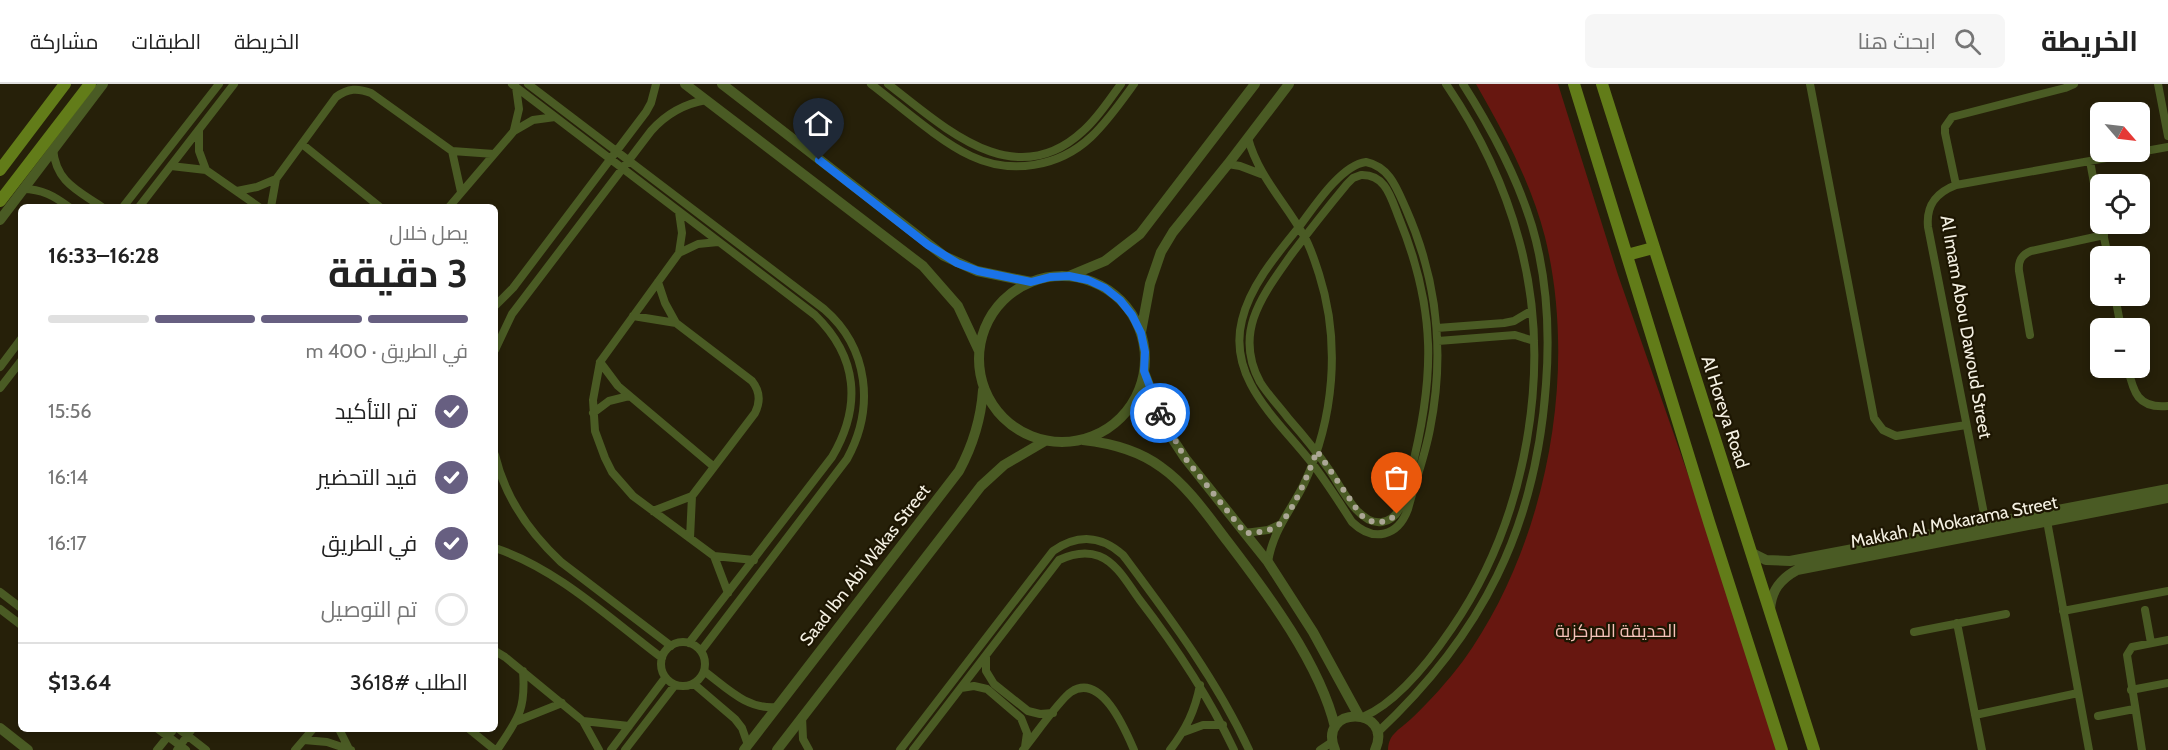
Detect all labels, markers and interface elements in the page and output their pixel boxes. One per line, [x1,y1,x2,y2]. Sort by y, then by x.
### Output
search box [1585,14,2005,68]
text: الخريطة [2041,24,2138,58]
icon: search [1951,25,1984,58]
text: ابحث هنا [1858,28,1936,55]
text: مشاركة [30,29,99,54]
text: الطبقات [132,29,201,54]
text: الخريطة [234,29,300,54]
pin [793,98,844,160]
north arrow [2090,102,2150,162]
map controls [2090,102,2150,378]
icon: home [802,107,835,140]
button: locate [2090,174,2150,234]
street label: Al Imam Abou Dawoud Street [1936,214,1996,440]
text: يصل خلال [389,221,468,245]
text: 16:28–16:33 [48,242,160,269]
button: + [2090,246,2150,306]
text: 3 دقيقة [328,249,468,297]
button: − [2090,318,2150,378]
text: في الطريق · 400 m [306,339,468,363]
street label: Al Horeya Road [1696,353,1754,471]
courier [1130,383,1190,443]
icon: check [435,395,468,428]
icon: bike [1144,397,1177,430]
text: تم التأكيد [335,398,417,425]
text: 15:56 [48,399,92,423]
pin [1371,452,1422,514]
icon: check [435,461,468,494]
icon: bag [1380,461,1413,494]
text: قيد التحضير [317,464,417,491]
text: 16:14 [48,465,88,489]
street label: Saad Ibn Abi Wakas Street [795,480,935,650]
street label: Makkah Al Mokarama Street [1848,491,2060,553]
icon: check [435,527,468,560]
text: في الطريق [321,530,417,557]
text: 16:17 [48,531,87,555]
text: تم التوصيل [321,596,417,623]
park label: الحديقة المركزية [1555,620,1677,642]
text: $13.64 [48,669,112,696]
text: الطلب #3618 [350,669,468,696]

